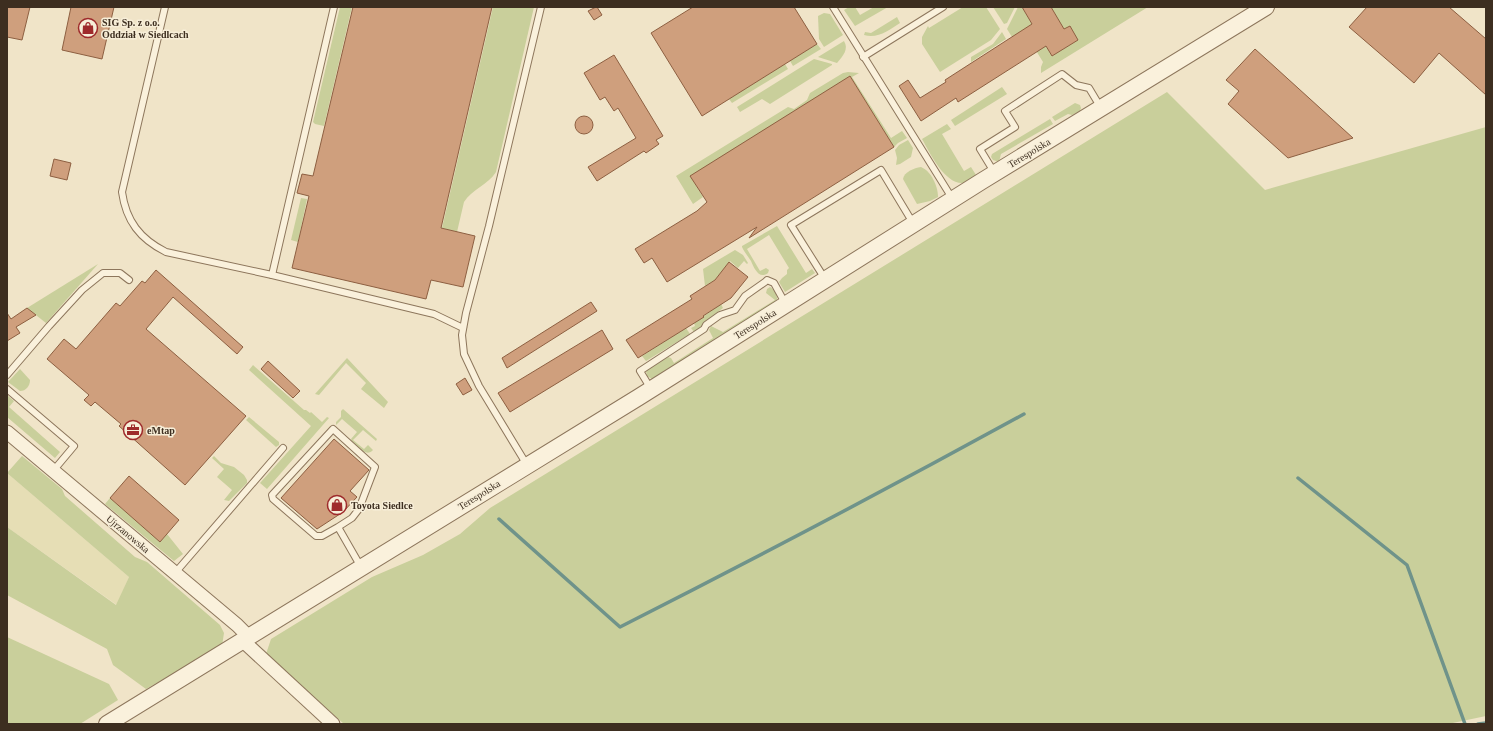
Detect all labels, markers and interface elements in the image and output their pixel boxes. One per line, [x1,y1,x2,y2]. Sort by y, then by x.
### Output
shop icon: SIG Sp. z o.o. Oddział w Siedlcach [77,17,99,39]
place label: SIG Sp. z o.o. Oddział w Siedlcach [102,17,189,40]
street label: Terespolska [1006,136,1053,170]
street label: Terespolska [732,306,779,341]
office icon: eMtap [122,419,144,441]
place label: eMtap [147,425,175,436]
street label: Terespolska [456,477,503,512]
shop icon: Toyota Siedlce [326,494,348,516]
place label: Toyota Siedlce [351,500,413,511]
street label: Ujrzanowska [104,513,152,556]

